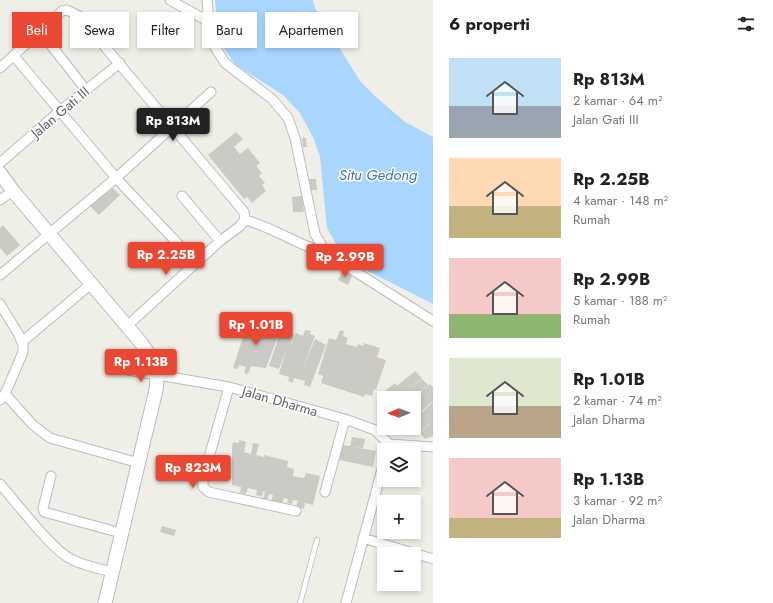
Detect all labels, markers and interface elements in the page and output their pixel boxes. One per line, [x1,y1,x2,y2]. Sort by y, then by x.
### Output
chip: Beli [12,12,62,48]
chip: Sewa [70,12,129,48]
chip: Filter [137,12,194,48]
chip: Baru [202,12,257,48]
chip: Apartemen [265,12,358,48]
text: 6 properti [449,12,530,36]
icon: filters [735,13,757,35]
text: Rp 813M [573,67,645,91]
icon: home [481,74,529,122]
street label: Jalan Gati III [25,82,93,144]
text: 2 kamar · 64 m² [573,91,662,110]
pin: Rp 813M [136,108,210,142]
text: Jalan Gati III [573,110,639,129]
text: Rp 813M [146,111,200,130]
water label: Situ Gedong [339,164,418,186]
text: Rp 2.25B [573,167,650,191]
icon: home [481,174,529,222]
text: 4 kamar · 148 m² [573,191,668,210]
text: Rumah [573,210,610,229]
pin: Rp 2.25B [125,242,207,276]
pin: Rp 2.99B [304,244,386,278]
text: Rp 2.25B [137,245,195,264]
text: Rp 2.99B [315,247,375,266]
text: Rp 2.99B [573,267,650,291]
icon: home [481,274,529,322]
text: 5 kamar · 188 m² [573,291,667,310]
text: Rumah [573,310,610,329]
pin: Rp 1.01B [215,312,297,346]
text: Rp 1.01B [229,315,284,334]
pin: Rp 1.13B [100,349,182,383]
text: Rp 1.13B [114,352,168,371]
text: Rp 1.01B [573,367,645,391]
icon: home [481,374,529,422]
street label: Jalan Dharma [238,380,320,421]
north arrow [377,391,421,435]
map controls [377,391,421,591]
text: 2 kamar · 74 m² [573,391,662,410]
text: Jalan Dharma [573,410,645,429]
button: layers [377,443,421,487]
pin: Rp 823M [156,455,230,489]
text: Rp 823M [165,458,221,477]
text: Rp 1.13B [573,467,644,491]
icon: home [481,474,529,522]
text: 3 kamar · 92 m² [573,491,662,510]
button: + [377,495,421,539]
text: Jalan Dharma [573,510,645,529]
button: − [377,547,421,591]

